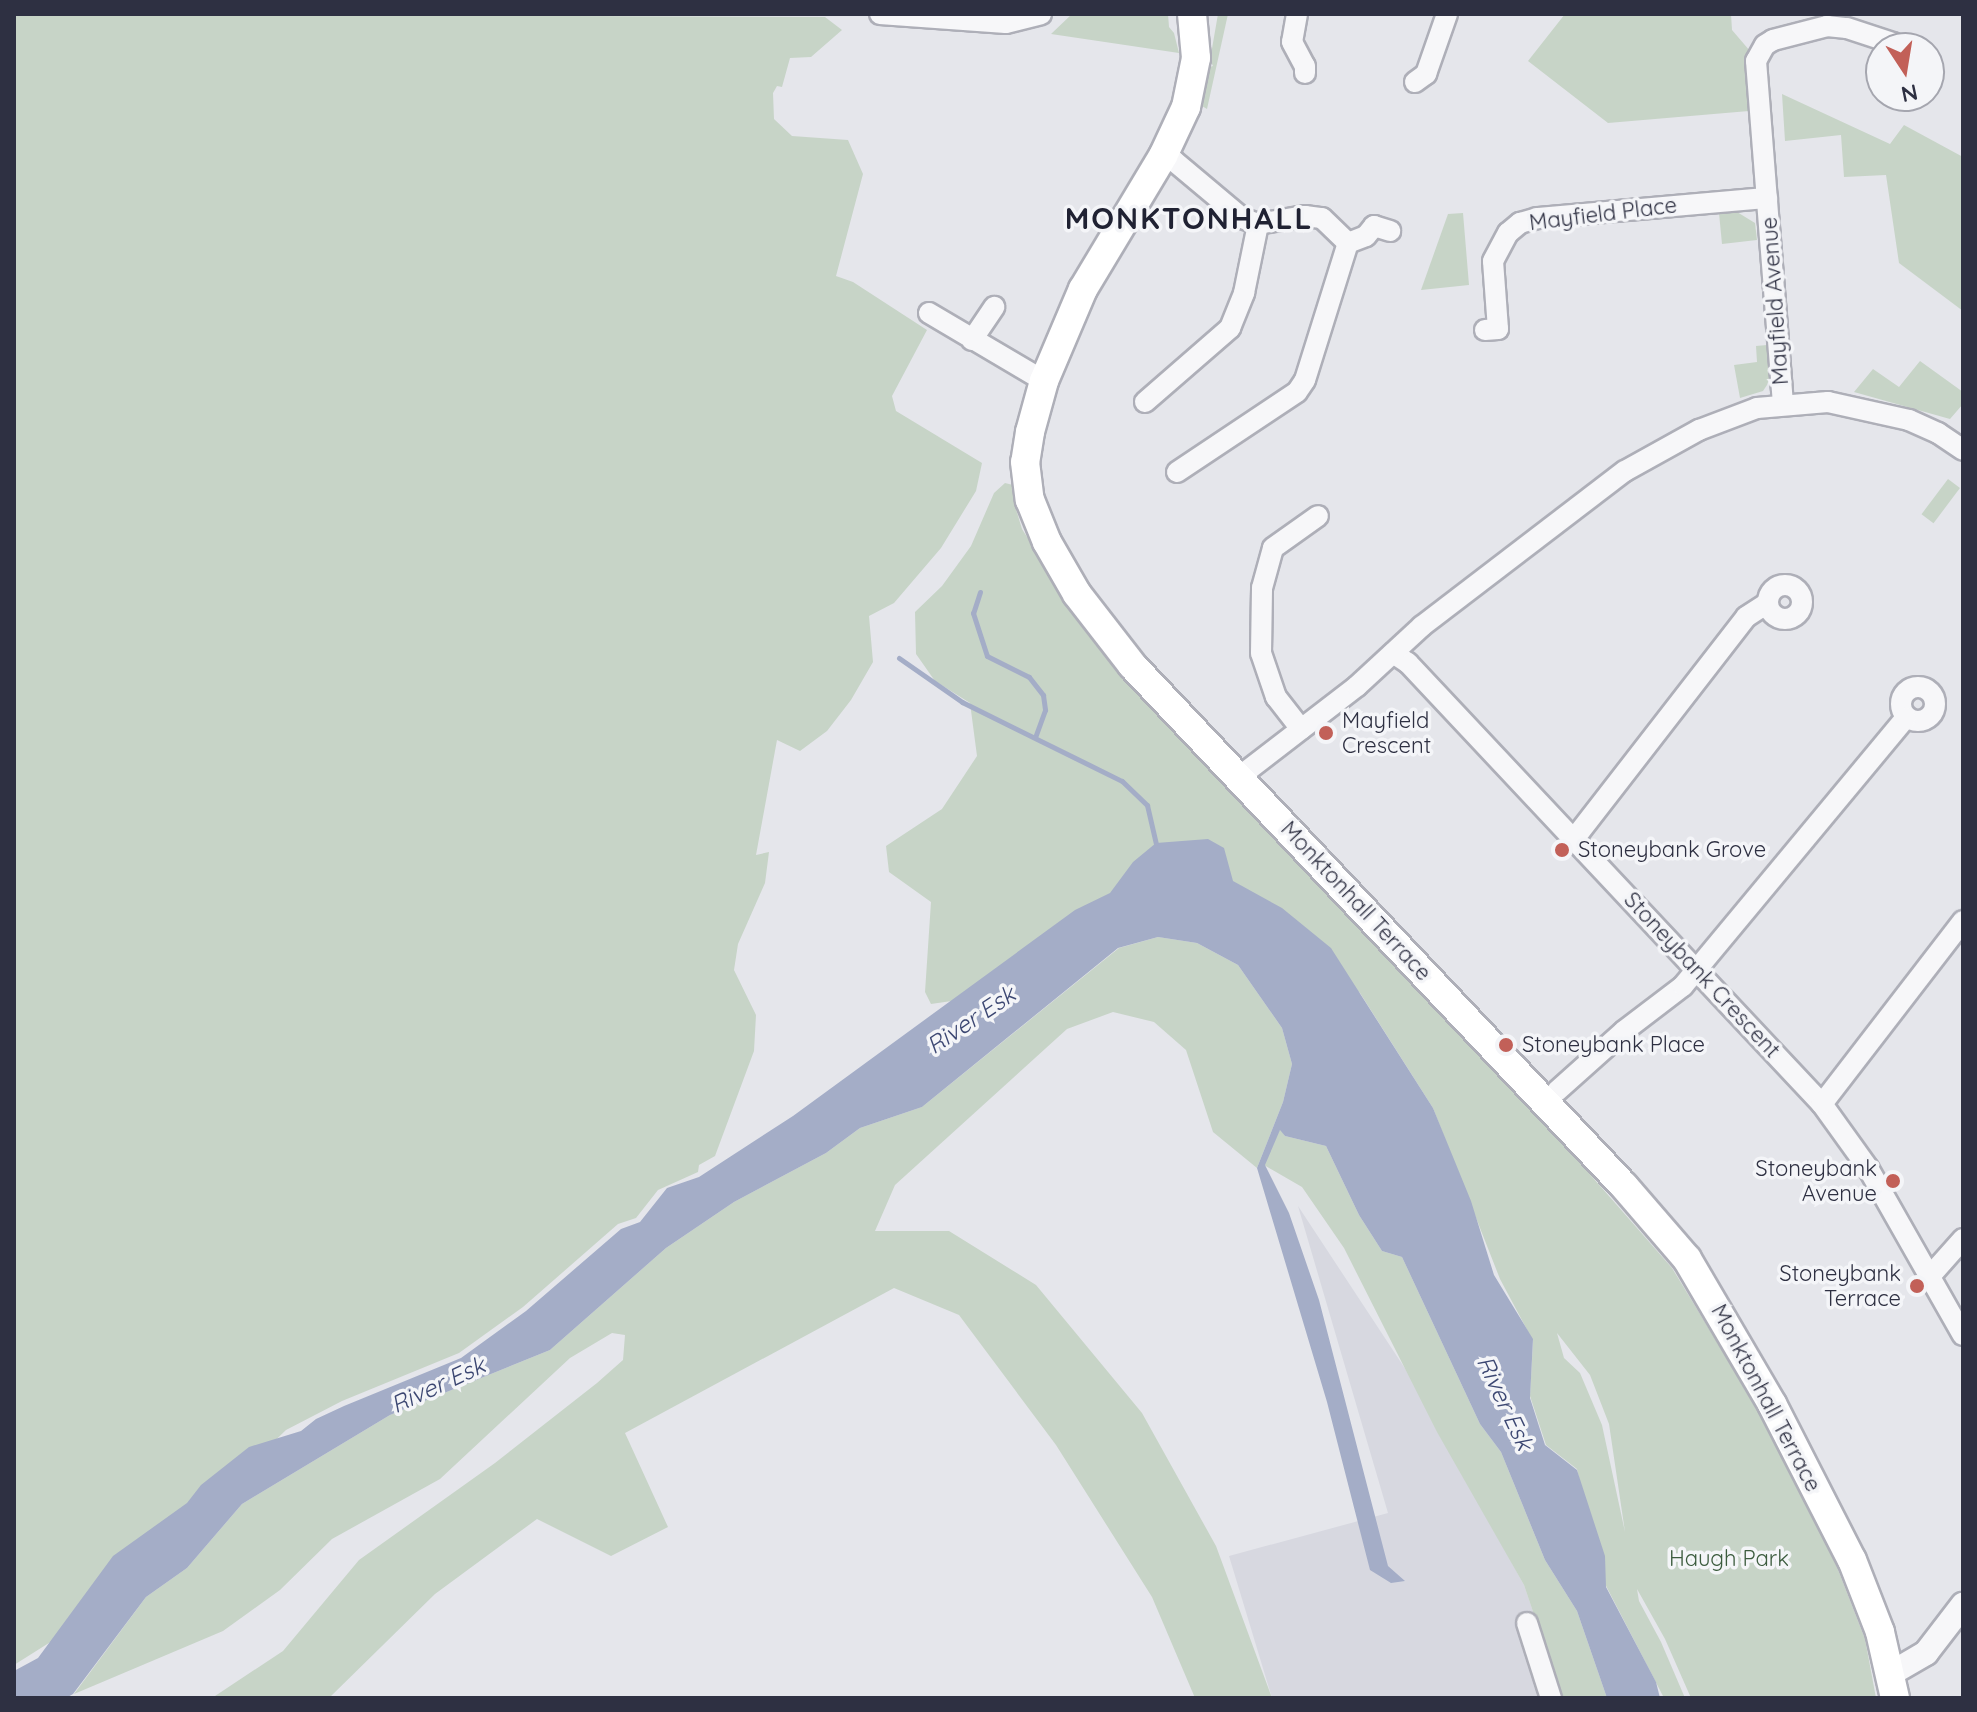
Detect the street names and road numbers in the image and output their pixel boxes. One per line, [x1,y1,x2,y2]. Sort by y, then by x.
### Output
street label: Mayfield Place [1528,192,1678,236]
street label: Mayfield Avenue [1756,216,1794,386]
street label: Monktonhall Terrace [1275,816,1437,986]
street label: Stoneybank Crescent [1618,887,1786,1063]
street label: Monktonhall Terrace [1705,1300,1827,1496]

